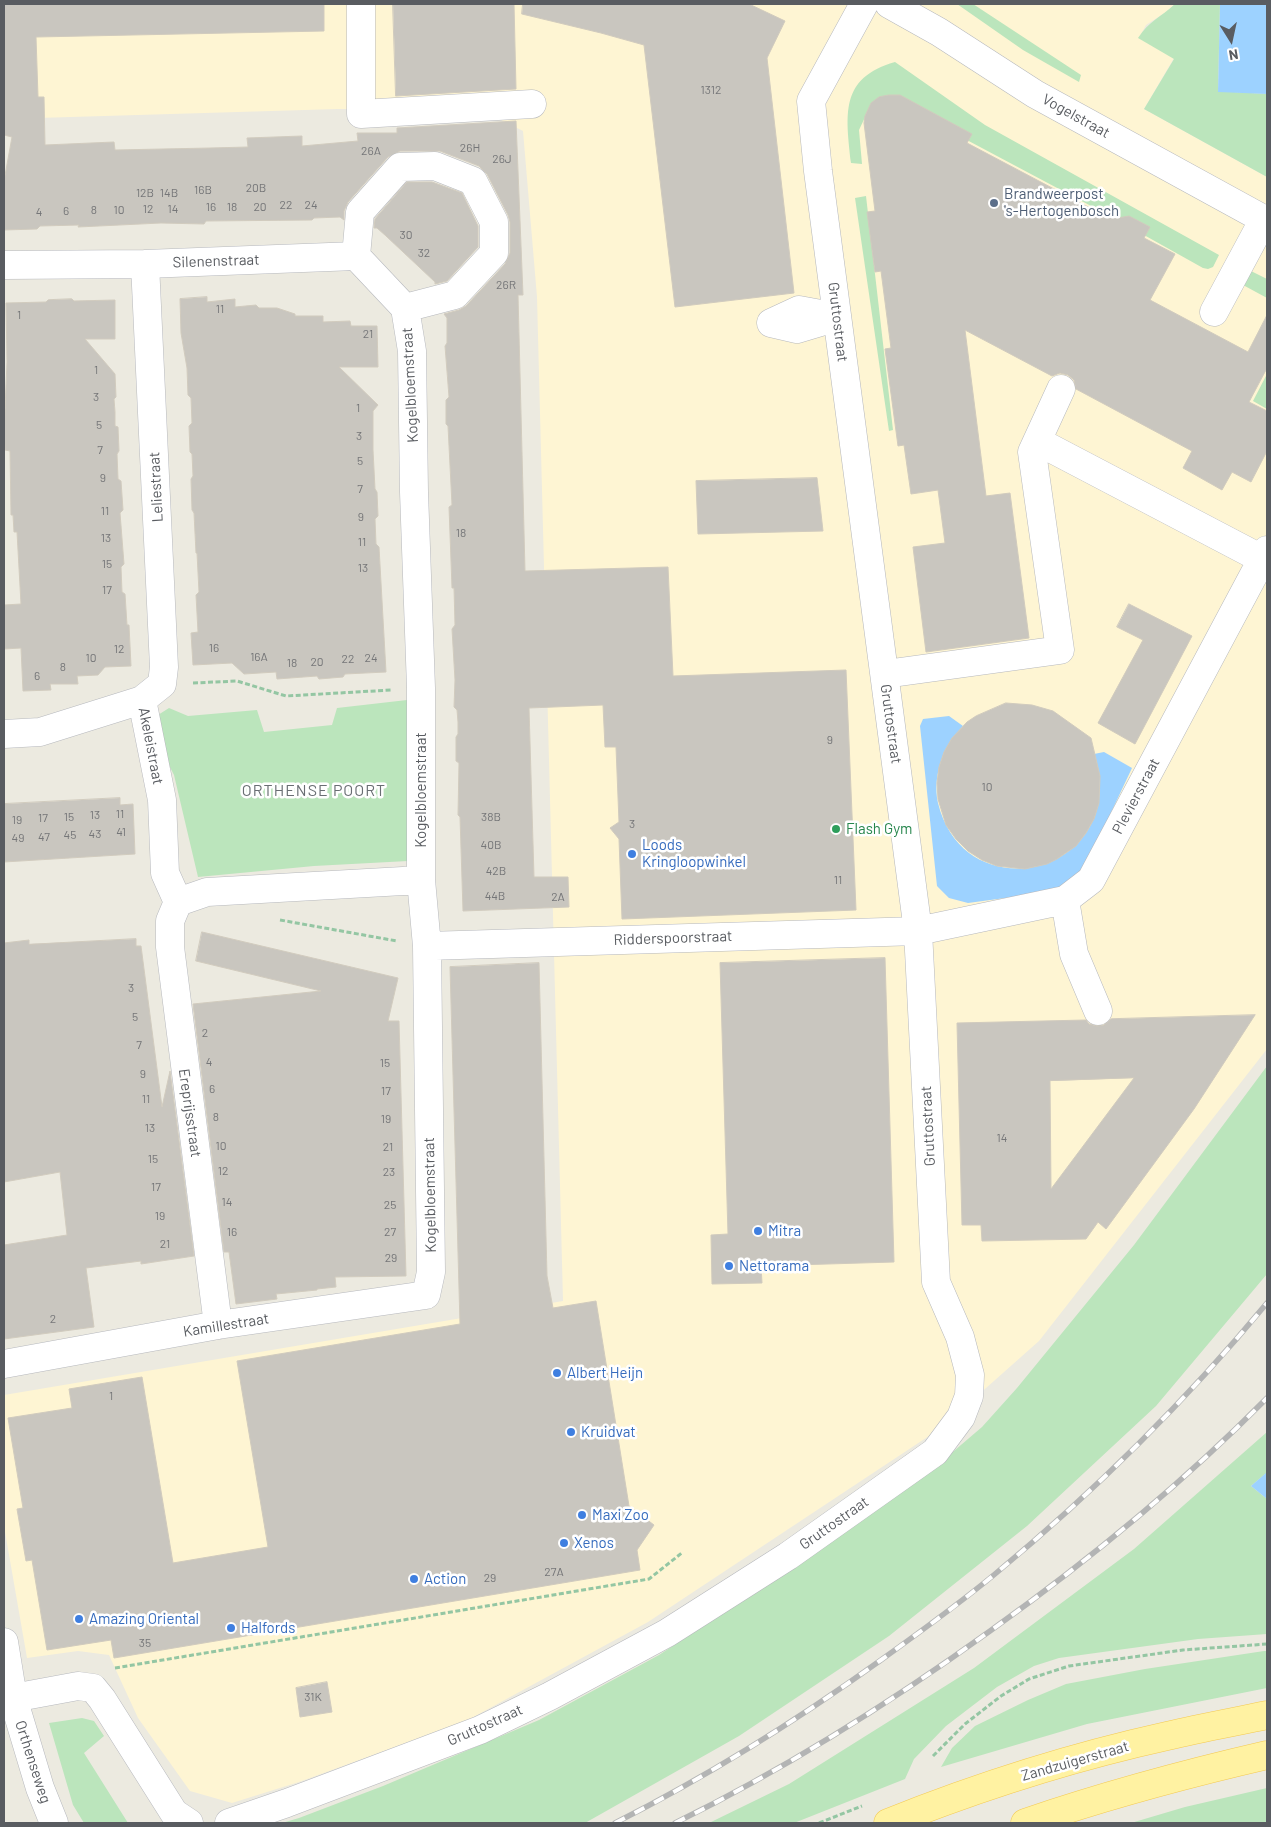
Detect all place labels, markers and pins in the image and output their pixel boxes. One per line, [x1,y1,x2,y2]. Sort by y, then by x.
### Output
place label: Brandweerpost 's-Hertogenbosch [1004,185,1119,220]
marker: Brandweerpost 's-Hertogenbosch [988,197,1000,209]
place label: Flash Gym [846,820,912,838]
marker: Flash Gym [830,823,842,835]
place label: Loods Kringloopwinkel [642,836,746,871]
marker: Loods Kringloopwinkel [626,848,638,860]
place label: Mitra [768,1222,801,1240]
marker: Mitra [752,1225,764,1237]
place label: Nettorama [739,1257,809,1275]
marker: Nettorama [723,1260,735,1272]
place label: Albert Heijn [567,1364,643,1382]
marker: Albert Heijn [551,1367,563,1379]
place label: Kruidvat [581,1423,636,1441]
marker: Kruidvat [565,1426,577,1438]
place label: Maxi Zoo [592,1506,649,1524]
marker: Maxi Zoo [576,1509,588,1521]
place label: Xenos [574,1534,614,1552]
marker: Xenos [558,1537,570,1549]
place label: Action [424,1570,466,1588]
marker: Action [408,1573,420,1585]
place label: Amazing Oriental [89,1610,199,1628]
marker: Amazing Oriental [73,1613,85,1625]
place label: Halfords [241,1619,296,1637]
marker: Halfords [225,1622,237,1634]

